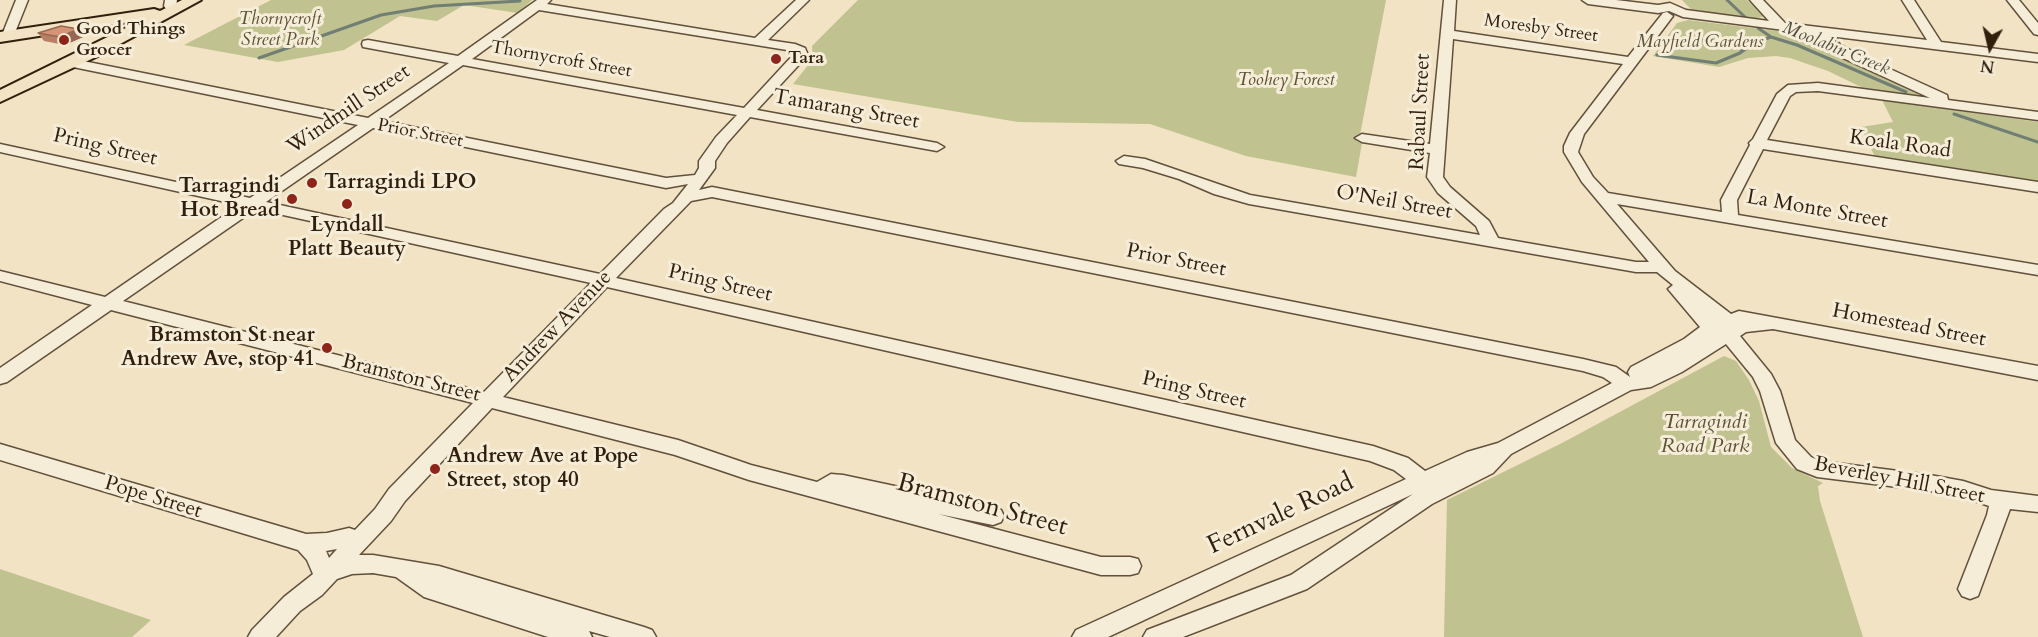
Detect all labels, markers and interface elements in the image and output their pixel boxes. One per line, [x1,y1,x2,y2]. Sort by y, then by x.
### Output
park label: Thornycroft Street Park [239,9,321,52]
street label: Moresby Street [1483,10,1599,48]
water label: Moolabin Creek [1779,18,1893,80]
north arrow [1960,18,2020,78]
place label: Good Things Grocer [76,19,186,62]
park label: Mayfield Gardens [1636,32,1764,54]
marker: Good Things Grocer [57,33,71,47]
street label: Thornycroft Street [489,37,633,83]
place label: Tara [788,48,824,70]
marker: Tara [769,52,783,66]
street label: Rabaul Street [1405,53,1437,171]
text: N [1979,54,1996,78]
street label: Windmill Street [283,60,415,160]
park label: Toohey Forest [1237,70,1335,92]
street label: Tamarang Street [771,85,921,135]
street label: Prior Street [375,115,465,153]
street label: Pring Street [51,124,159,172]
street label: Koala Road [1848,125,1952,165]
place label: Tarragindi LPO [324,170,477,196]
place label: Tarragindi Hot Bread [178,174,280,224]
marker: Tarragindi LPO [305,176,319,190]
street label: O'Neil Street [1334,180,1454,226]
street label: La Monte Street [1744,185,1890,235]
marker: Tarragindi Hot Bread [285,192,299,206]
marker: Lyndall Platt Beauty [340,197,354,211]
place label: Lyndall Platt Beauty [288,213,406,263]
street label: Prior Street [1124,239,1228,283]
street label: Pring Street [666,260,774,308]
street label: Andrew Avenue [498,266,618,388]
street label: Homestead Street [1830,299,1988,353]
place label: Bramston St near Andrew Ave, stop 41 [121,323,315,373]
marker: Bramston St near Andrew Ave, stop 41 [320,341,334,355]
street label: Bramston Street [339,350,483,408]
street label: Pring Street [1140,367,1248,415]
park label: Tarragindi Road Park [1661,410,1749,460]
place label: Andrew Ave at Pope Street, stop 40 [447,444,638,494]
street label: Beverley Hill Street [1811,452,1987,510]
marker: Andrew Ave at Pope Street, stop 40 [428,462,442,476]
street label: Bramston Street [893,468,1071,544]
street label: Fernvale Road [1203,468,1359,562]
street label: Pope Street [101,471,205,525]

